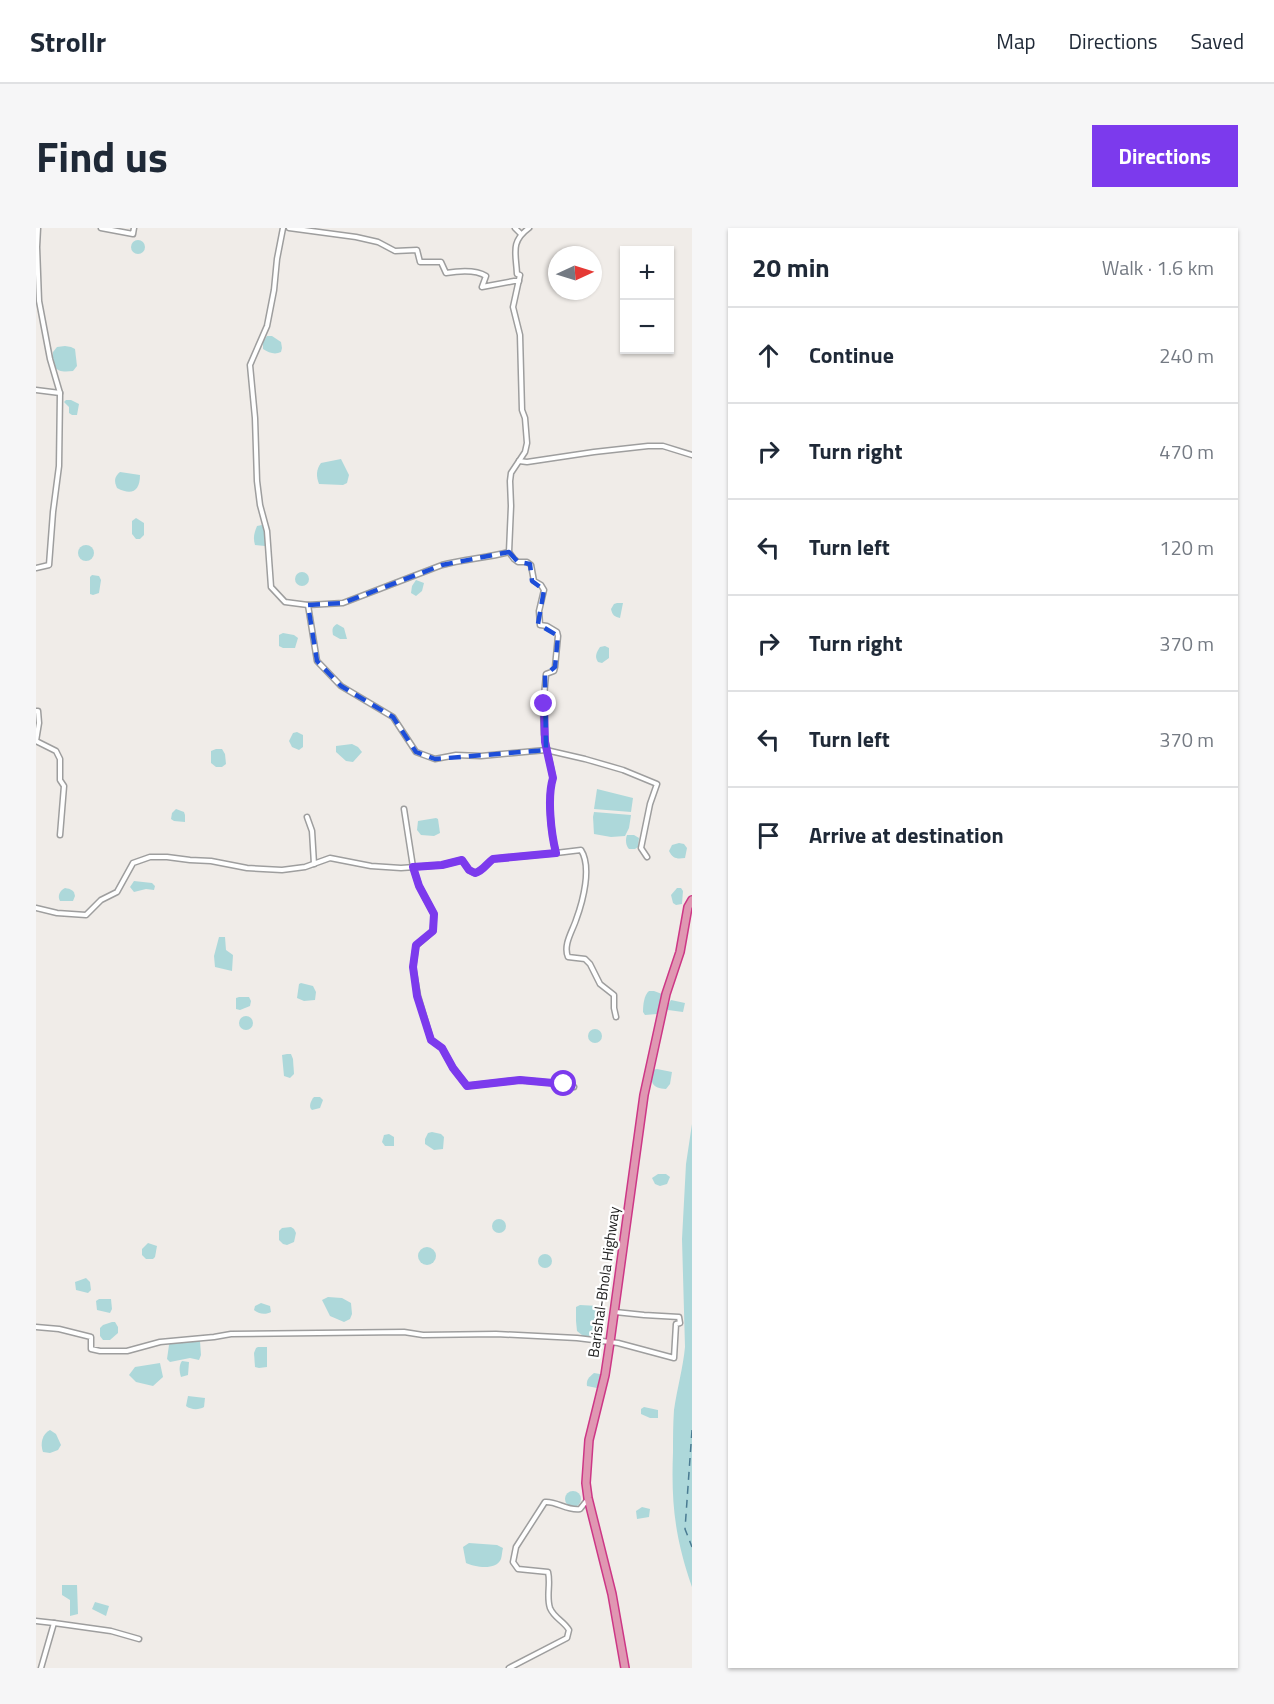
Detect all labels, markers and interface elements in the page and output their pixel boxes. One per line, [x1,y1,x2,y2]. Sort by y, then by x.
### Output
text: Strollr [30,20,106,63]
text: Map [996,25,1036,57]
text: Directions [1069,25,1158,57]
text: Saved [1191,25,1244,57]
text: Find us [36,124,168,188]
button: Directions [1092,125,1238,187]
north arrow [548,246,602,300]
map controls [620,246,674,354]
button: + [620,246,674,300]
text: 20 min [752,248,830,287]
text: Walk · 1.6 km [1102,252,1214,283]
button: − [620,300,674,354]
text: Continue [809,338,894,372]
icon: ahead [752,339,785,372]
text: 240 m [1159,340,1214,371]
text: Turn right [809,434,903,468]
icon: right [752,435,785,468]
text: 470 m [1159,436,1214,467]
text: Turn left [809,530,890,564]
icon: left [752,531,785,564]
text: 120 m [1159,532,1214,563]
text: Turn right [809,626,903,660]
icon: right [752,627,785,660]
text: 370 m [1159,628,1214,659]
route end [530,690,556,716]
text: Turn left [809,722,890,756]
icon: left [752,723,785,756]
text: 370 m [1159,724,1214,755]
text: Arrive at destination [809,818,1004,852]
icon: arrive [752,819,785,852]
route start [550,1070,576,1096]
street label: Barishal-Bhola Highway [582,1205,626,1359]

